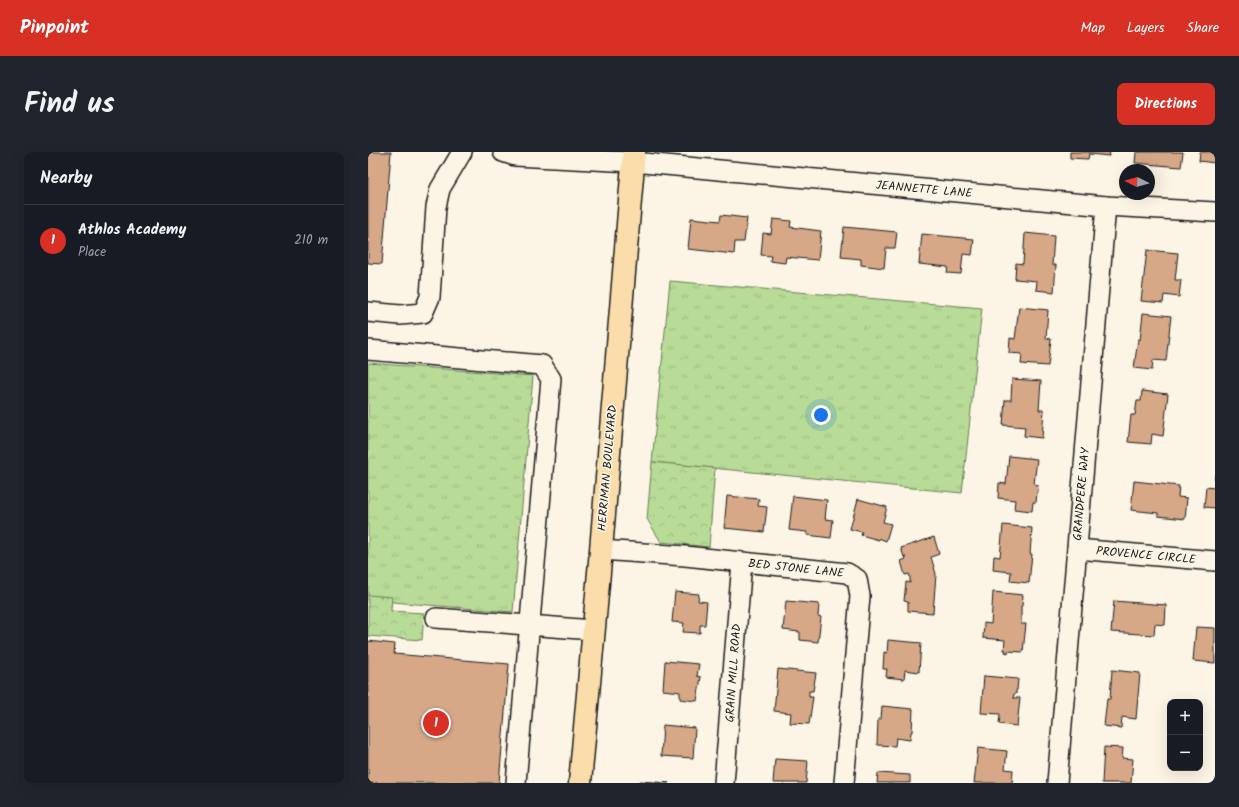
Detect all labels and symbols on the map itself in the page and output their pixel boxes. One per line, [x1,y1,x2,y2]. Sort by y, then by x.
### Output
north arrow [1119,164,1155,200]
street label: JEANNETTE LANE [875,176,974,203]
street label: HERRIMAN BOULEVARD [593,404,623,532]
your location [811,405,831,425]
street label: GRANDPERE WAY [1068,446,1095,541]
street label: PROVENCE CIRCLE [1095,542,1198,569]
street label: BED STONE LANE [747,554,846,583]
street label: GRAIN MILL ROAD [721,623,746,723]
pin: 1 [423,708,449,738]

